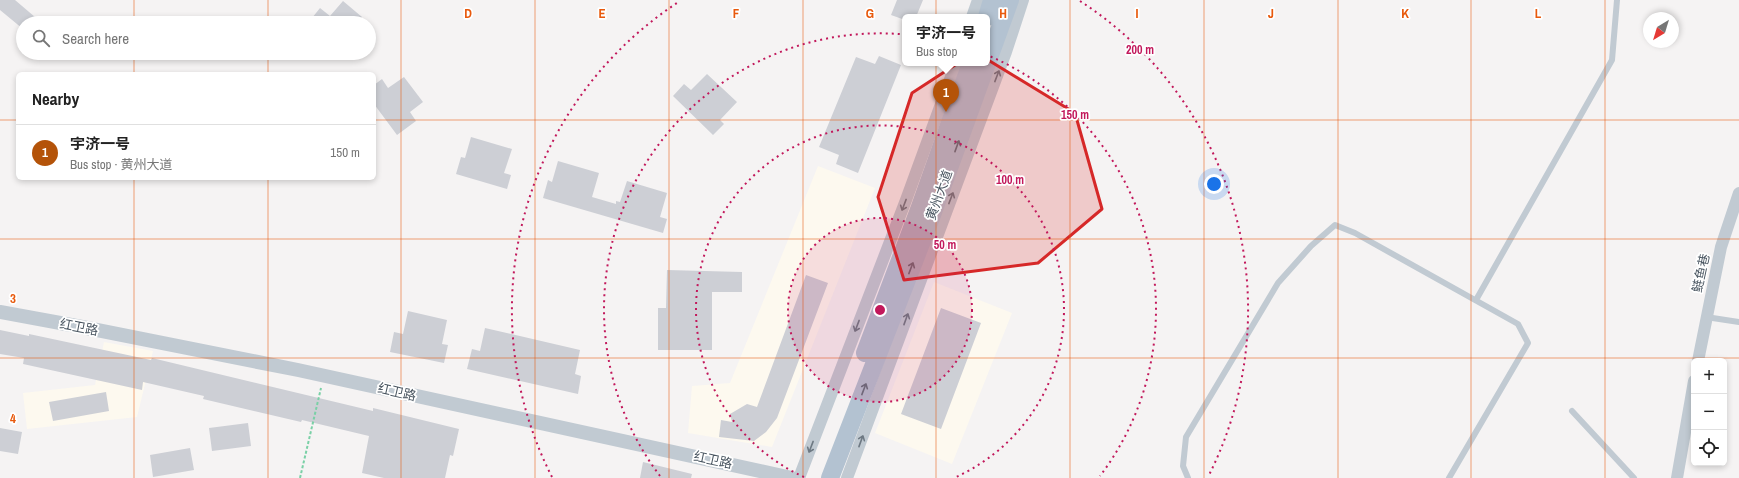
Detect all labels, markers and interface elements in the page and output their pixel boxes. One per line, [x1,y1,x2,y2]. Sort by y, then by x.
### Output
text: D [464,5,472,22]
text: E [598,5,606,22]
text: F [733,5,740,22]
text: G [866,5,874,22]
text: H [999,5,1007,22]
text: I [1136,5,1139,22]
text: J [1268,5,1274,22]
text: K [1401,5,1409,22]
text: L [1535,5,1542,22]
north arrow [1643,12,1679,48]
popup [902,14,990,66]
search box [16,16,376,60]
text: 宇济一号 [916,22,976,43]
icon: search [30,27,52,49]
text: Search here [62,28,129,49]
text: 200 m [1126,42,1154,58]
text: Bus stop [916,43,957,60]
one-way arrow [993,70,1001,82]
pin: 1 [933,79,959,112]
text: Nearby [32,87,79,110]
text: 150 m [1061,107,1089,123]
text: 宇济一号 [70,133,130,154]
one-way arrow [953,141,961,153]
text: 1 [42,144,48,161]
text: 150 m [330,144,360,161]
text: Bus stop · 黄州大道 [70,156,172,173]
street label: 黄州大道 [922,168,956,222]
text: 100 m [996,172,1024,188]
your location [1204,174,1224,194]
one-way arrow [947,192,955,204]
one-way arrow [899,198,907,210]
text: 50 m [934,237,956,253]
street label: 鲢鱼巷 [1689,252,1713,294]
one-way arrow [907,263,915,275]
text: 3 [10,290,16,307]
centre of rings [873,303,887,317]
one-way arrow [902,314,910,326]
street label: 红卫路 [58,315,100,339]
one-way arrow [853,320,861,332]
map controls [1691,358,1727,466]
button: + [1691,358,1727,394]
street label: 红卫路 [376,379,418,405]
one-way arrow [861,384,868,396]
button: − [1691,394,1727,430]
text: 4 [10,410,16,427]
button: locate [1691,430,1727,466]
one-way arrow [857,436,865,448]
one-way arrow [806,441,814,453]
street label: 红卫路 [692,448,734,472]

